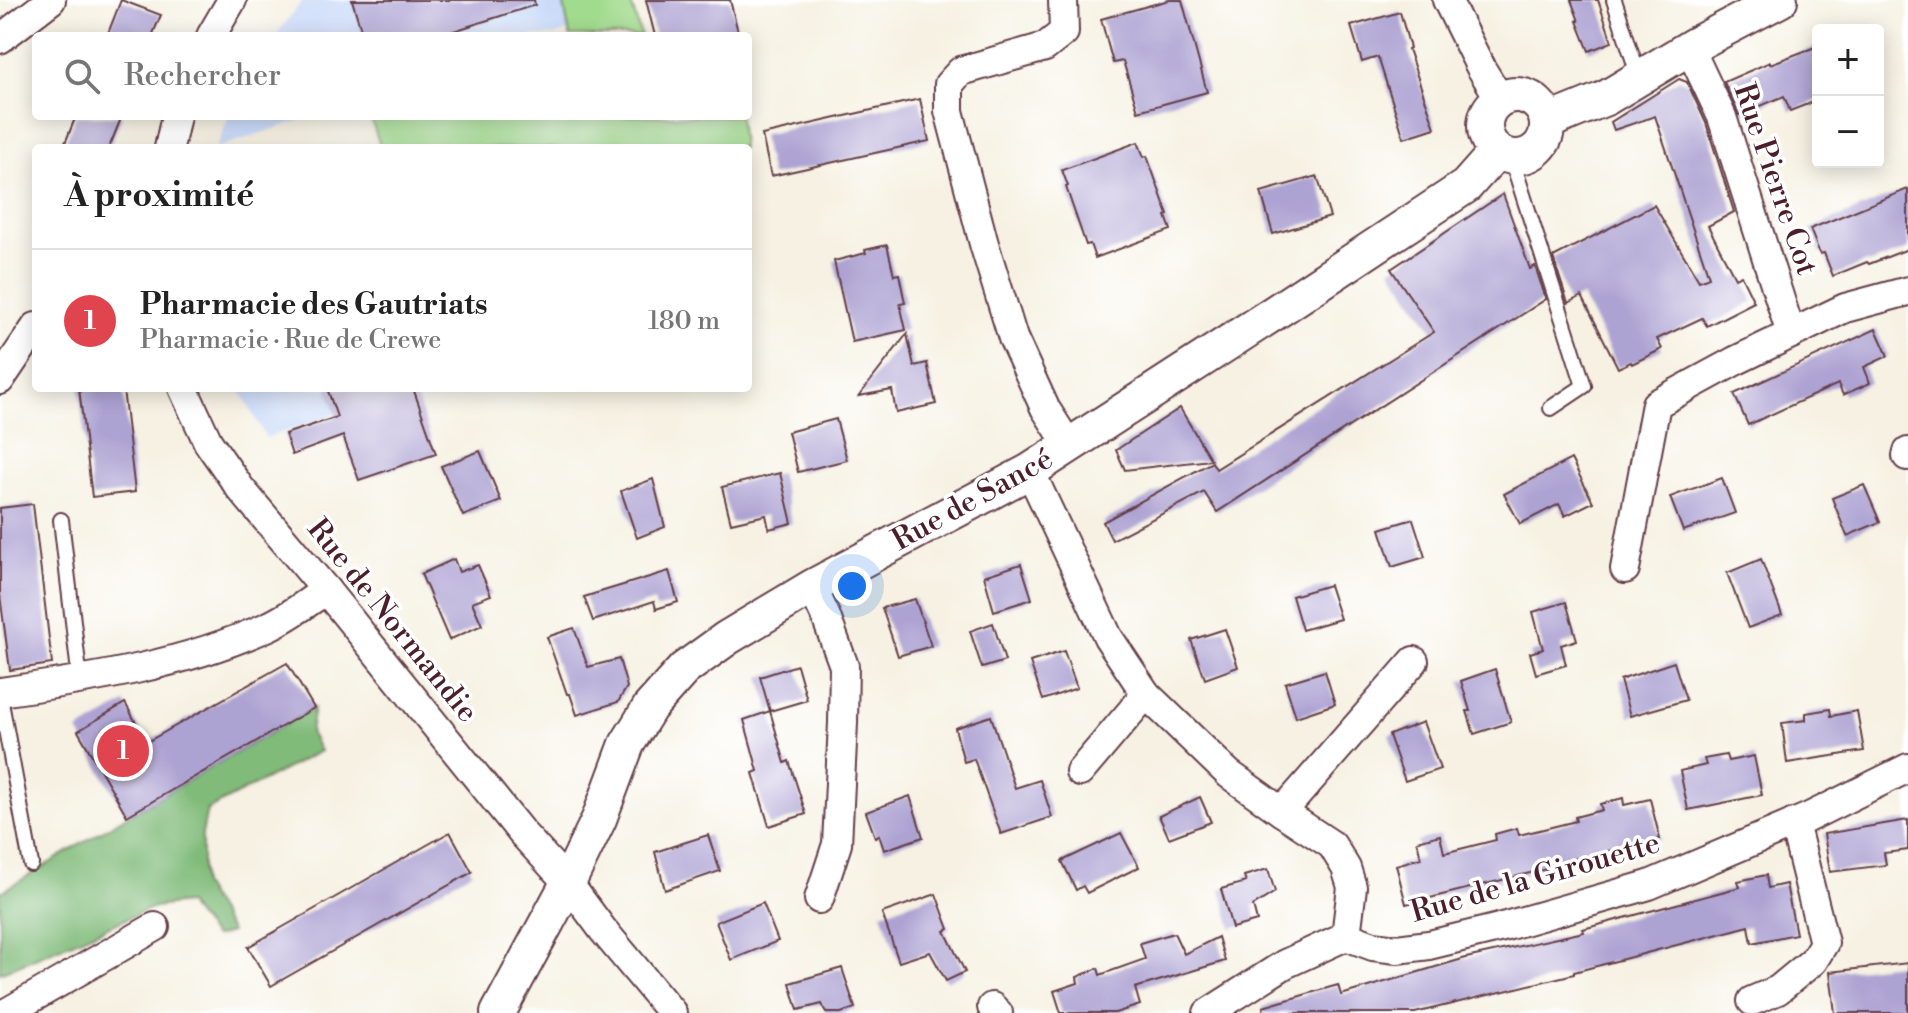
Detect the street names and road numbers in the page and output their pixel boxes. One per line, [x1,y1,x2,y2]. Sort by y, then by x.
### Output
street label: Rue Pierre Cot [1724,78,1826,281]
street label: Rue de Sancé [885,440,1060,560]
street label: Rue de Normandie [298,511,486,730]
street label: Rue de la Girouette [1406,824,1664,932]

